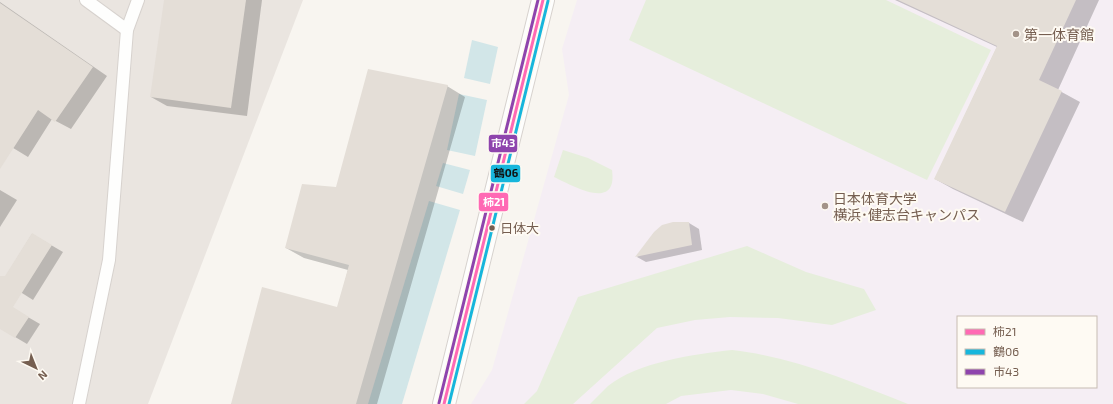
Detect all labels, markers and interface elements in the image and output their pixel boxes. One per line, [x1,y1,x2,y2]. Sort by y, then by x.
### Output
place label: 第一体育館 [1024,26,1094,43]
marker: 第一体育館 [1011,29,1021,39]
line badge: 市43 [488,134,518,153]
text: 市43 [491,136,515,149]
line badge: 鶴06 [490,164,521,183]
text: 鶴06 [493,166,519,179]
place label: 日本体育大学 横浜･健志台キャンパス [833,190,980,223]
line badge: 柿21 [478,192,509,212]
text: 柿21 [483,195,505,208]
marker: 日本体育大学 横浜･健志台キャンパス [820,201,830,211]
place label: 日体大 [500,220,539,236]
marker: 日体大 [487,223,497,233]
legend [957,316,1097,388]
text: 柿21 [993,324,1017,338]
text: 鶴06 [993,344,1019,358]
north arrow [16,348,56,388]
text: 市43 [993,364,1019,378]
text: N [36,368,51,383]

